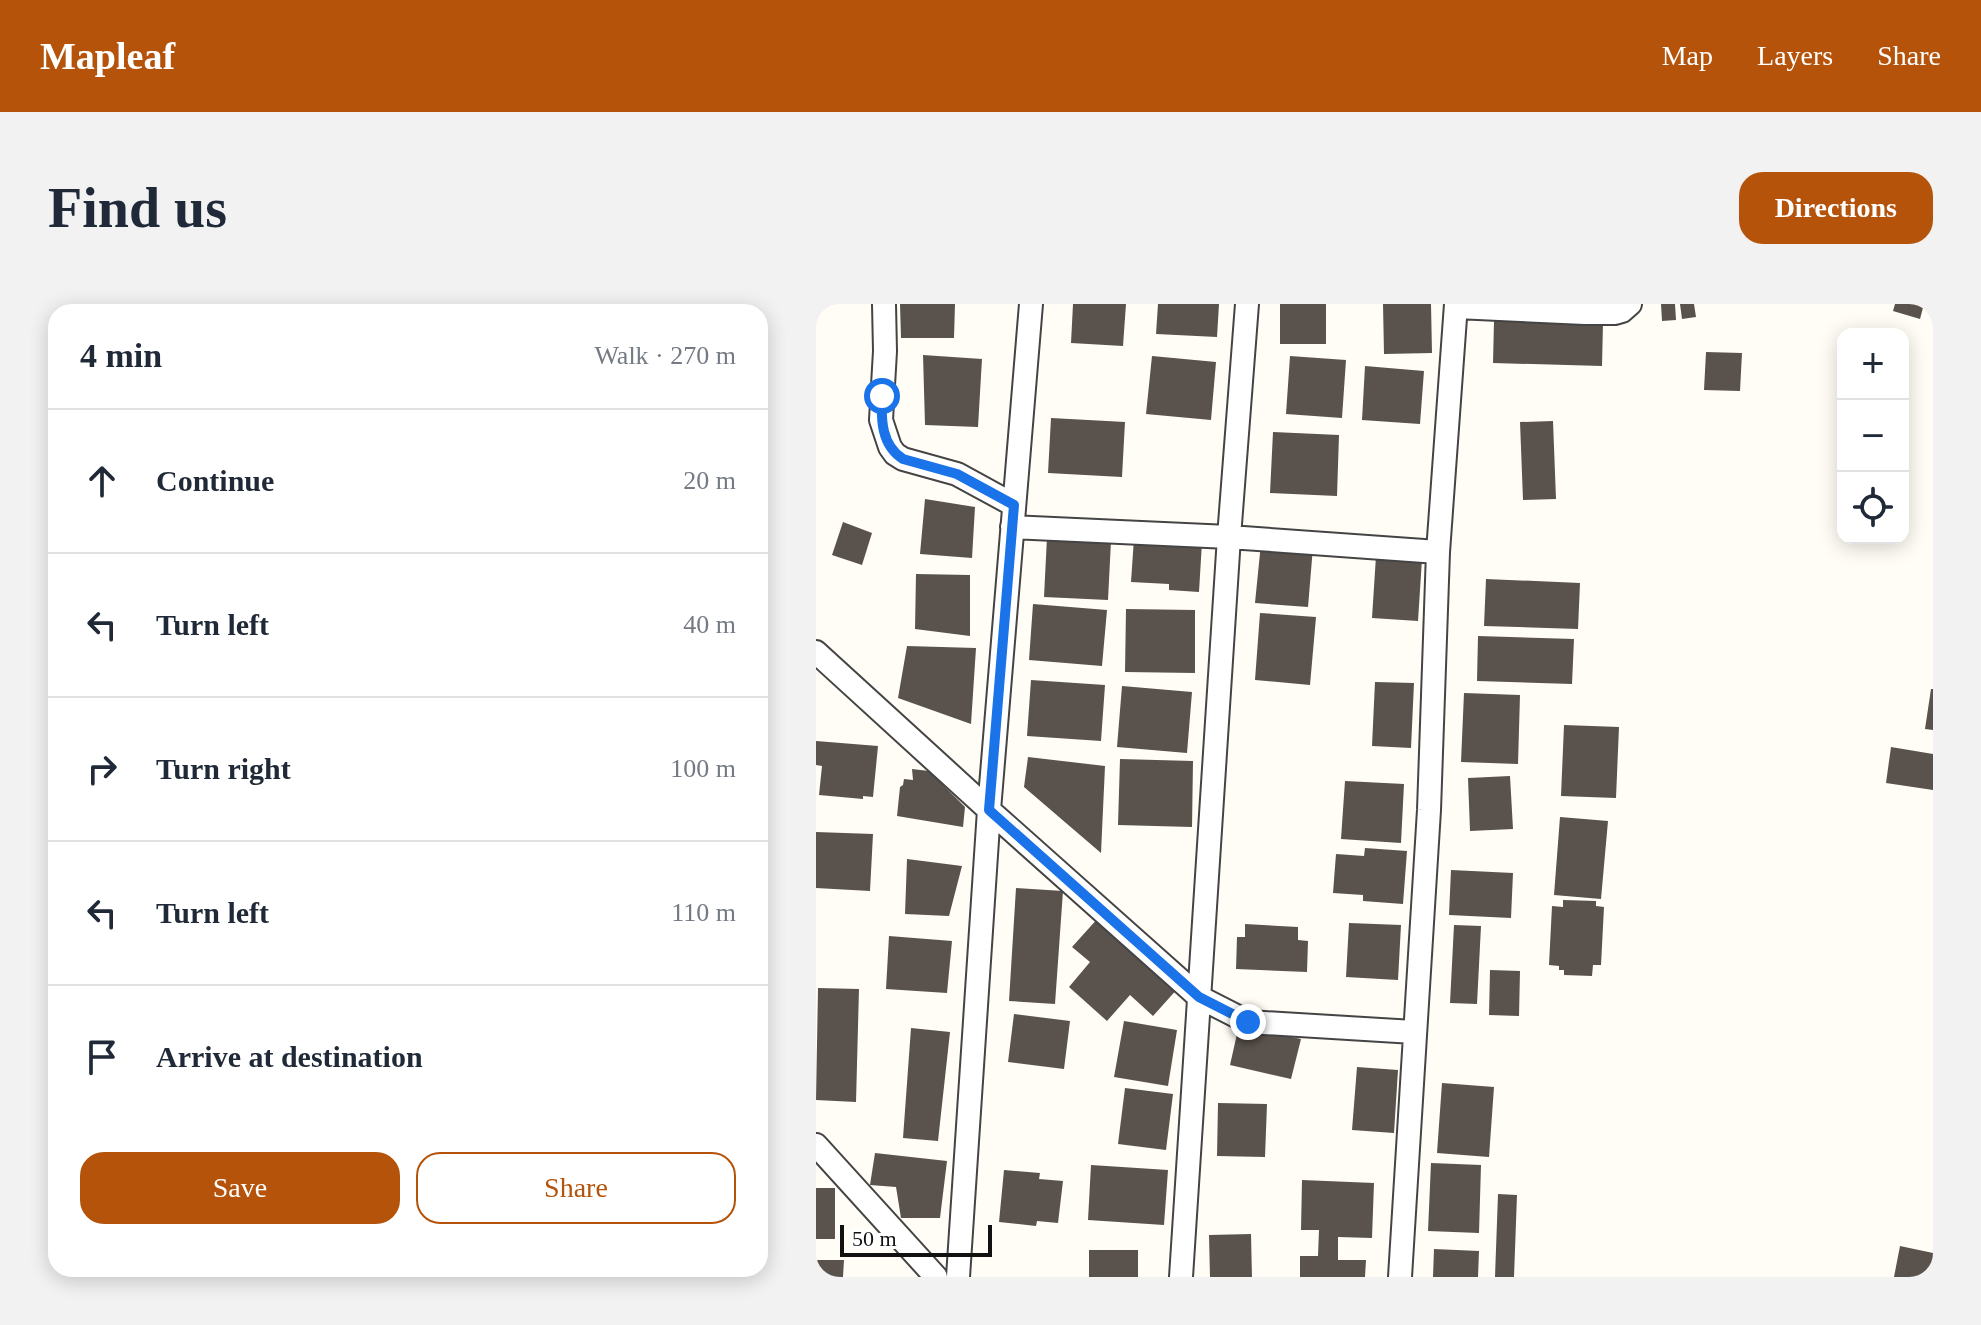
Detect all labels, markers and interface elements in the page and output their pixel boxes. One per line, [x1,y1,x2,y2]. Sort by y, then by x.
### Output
text: Mapleaf [40,35,175,77]
text: Map [1662,40,1713,71]
text: Layers [1757,40,1833,71]
text: Share [1877,40,1941,71]
button: Directions [1739,172,1933,244]
text: Find us [48,177,227,239]
map controls [1837,328,1909,544]
button: + [1837,328,1909,400]
text: 4 min [80,337,162,374]
text: Walk · 270 m [594,341,736,370]
route start [864,378,900,414]
button: − [1837,400,1909,472]
icon: ahead [80,459,124,503]
text: Continue [156,464,274,497]
text: 20 m [683,466,736,495]
button: locate [1837,472,1909,544]
icon: left [80,603,124,647]
text: Turn left [156,608,269,641]
text: 40 m [683,610,736,639]
icon: right [80,747,124,791]
text: Turn right [156,752,291,785]
text: 100 m [670,754,736,783]
icon: left [80,891,124,935]
text: Turn left [156,896,269,929]
text: 110 m [671,898,736,927]
route end [1230,1004,1266,1040]
icon: arrive [80,1035,124,1079]
text: Arrive at destination [156,1040,423,1073]
button: Save [80,1152,400,1224]
button: Share [416,1152,736,1224]
scale bar [840,1221,992,1257]
text: 50 m [852,1226,897,1251]

